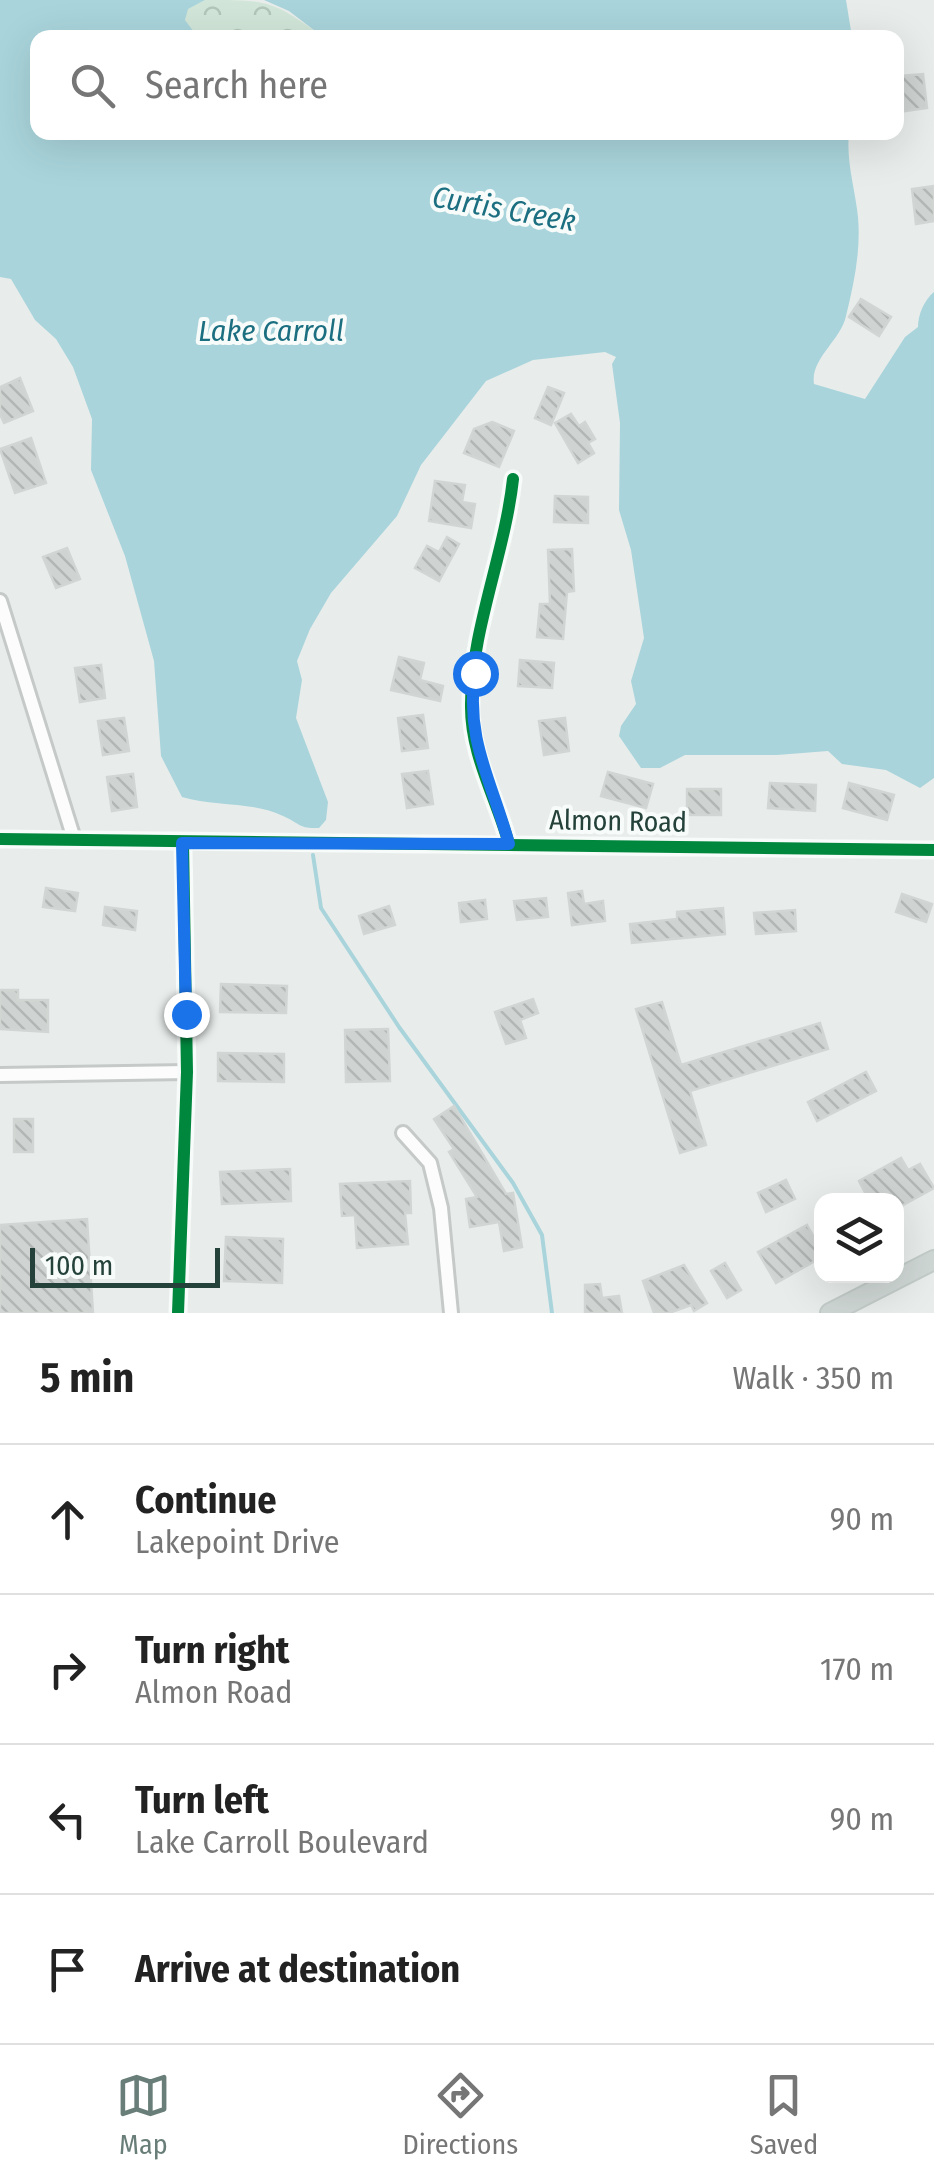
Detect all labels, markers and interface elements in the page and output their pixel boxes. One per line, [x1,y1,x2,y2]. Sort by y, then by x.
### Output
search box [30,30,904,140]
icon: search [65,58,120,113]
text: Search here [145,62,328,108]
water label: Curtis Creek [430,179,579,239]
water label: Lake Carroll [198,313,344,349]
route start [453,651,499,697]
street label: Almon Road [549,803,687,839]
route end [164,992,210,1038]
map controls [814,1193,904,1283]
button: layers [814,1193,904,1283]
scale bar [30,1243,220,1288]
text: 100 m [45,1249,113,1282]
text: 5 min [40,1353,134,1403]
text: Walk · 350 m [733,1359,894,1397]
text: Continue [135,1477,276,1523]
icon: ahead [40,1492,95,1547]
text: 90 m [830,1500,894,1538]
text: Lakepoint Drive [135,1523,340,1561]
text: Turn right [135,1627,289,1673]
icon: right [40,1642,95,1697]
text: 170 m [820,1650,894,1688]
text: Almon Road [135,1673,292,1711]
text: Turn left [135,1777,269,1823]
icon: left [40,1792,95,1847]
text: 90 m [830,1800,894,1838]
text: Lake Carroll Boulevard [135,1823,429,1861]
icon: arrive [40,1942,95,1997]
text: Arrive at destination [135,1946,460,1992]
tab: Map [116,2068,171,2161]
tab: Directions [402,2068,518,2161]
tab: Saved [750,2068,818,2161]

